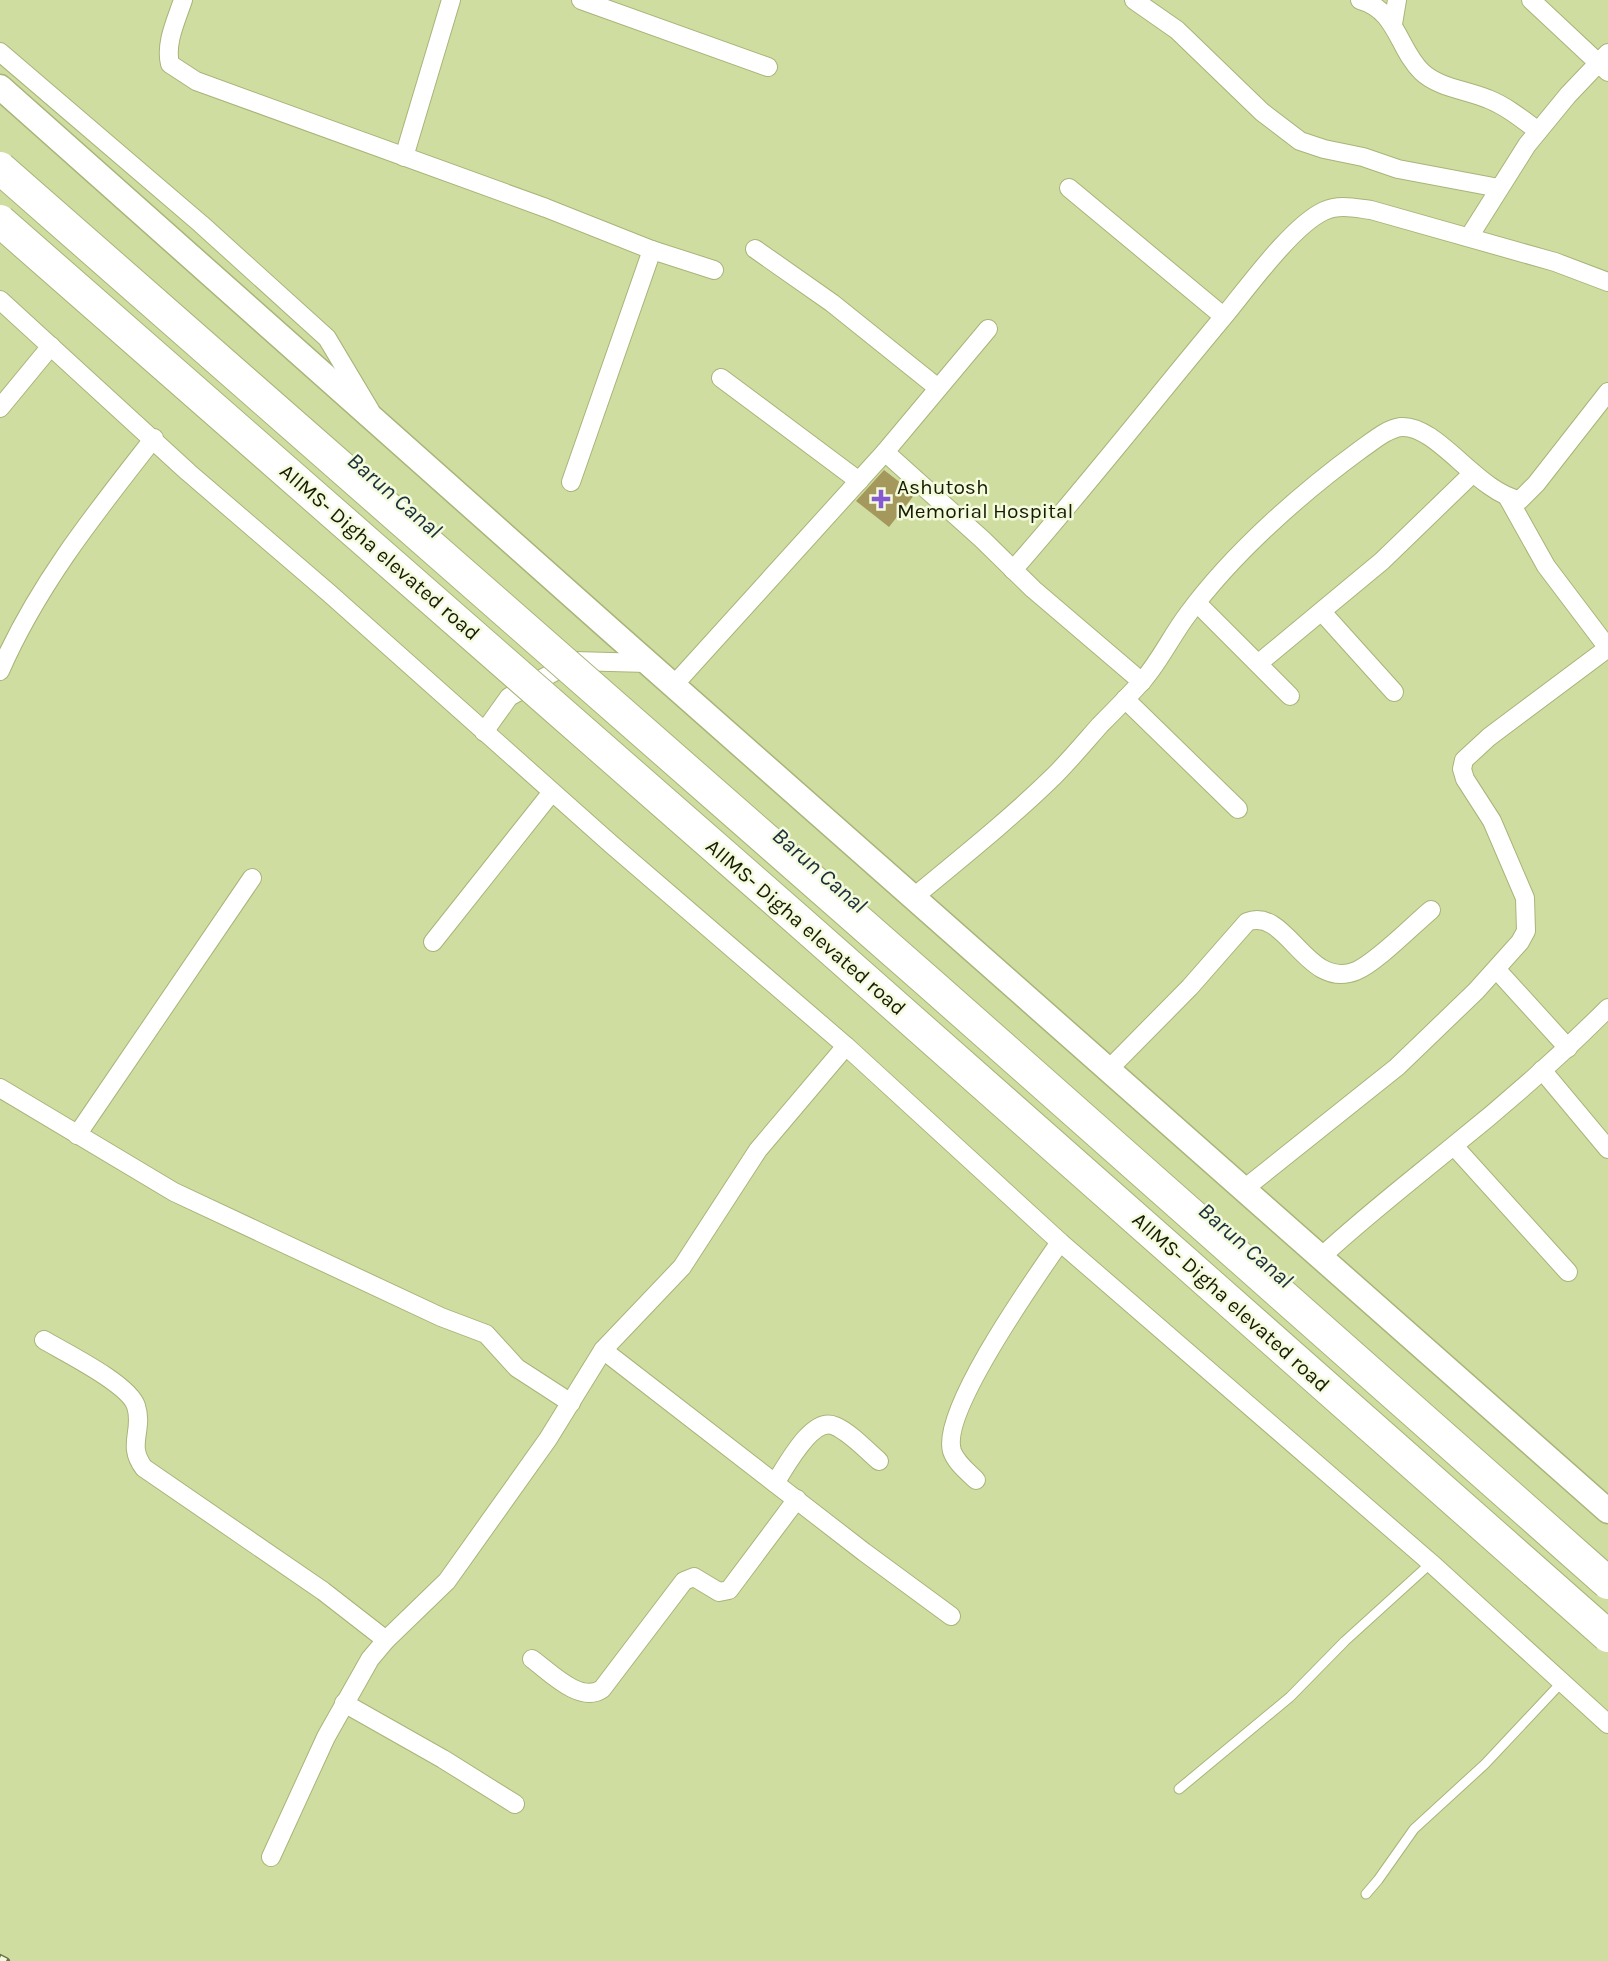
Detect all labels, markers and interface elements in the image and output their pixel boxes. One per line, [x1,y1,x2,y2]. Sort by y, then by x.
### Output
water label: Barun Canal [342,447,448,544]
street label: AIIMS- Digha elevated road [275,459,485,645]
place label: Ashutosh Memorial Hospital [897,475,1073,523]
marker: Ashutosh Memorial Hospital [871,489,891,509]
water label: Barun Canal [767,822,873,919]
street label: AIIMS- Digha elevated road [701,834,911,1020]
water label: Barun Canal [1193,1197,1299,1294]
street label: AIIMS- Digha elevated road [1128,1207,1334,1397]

